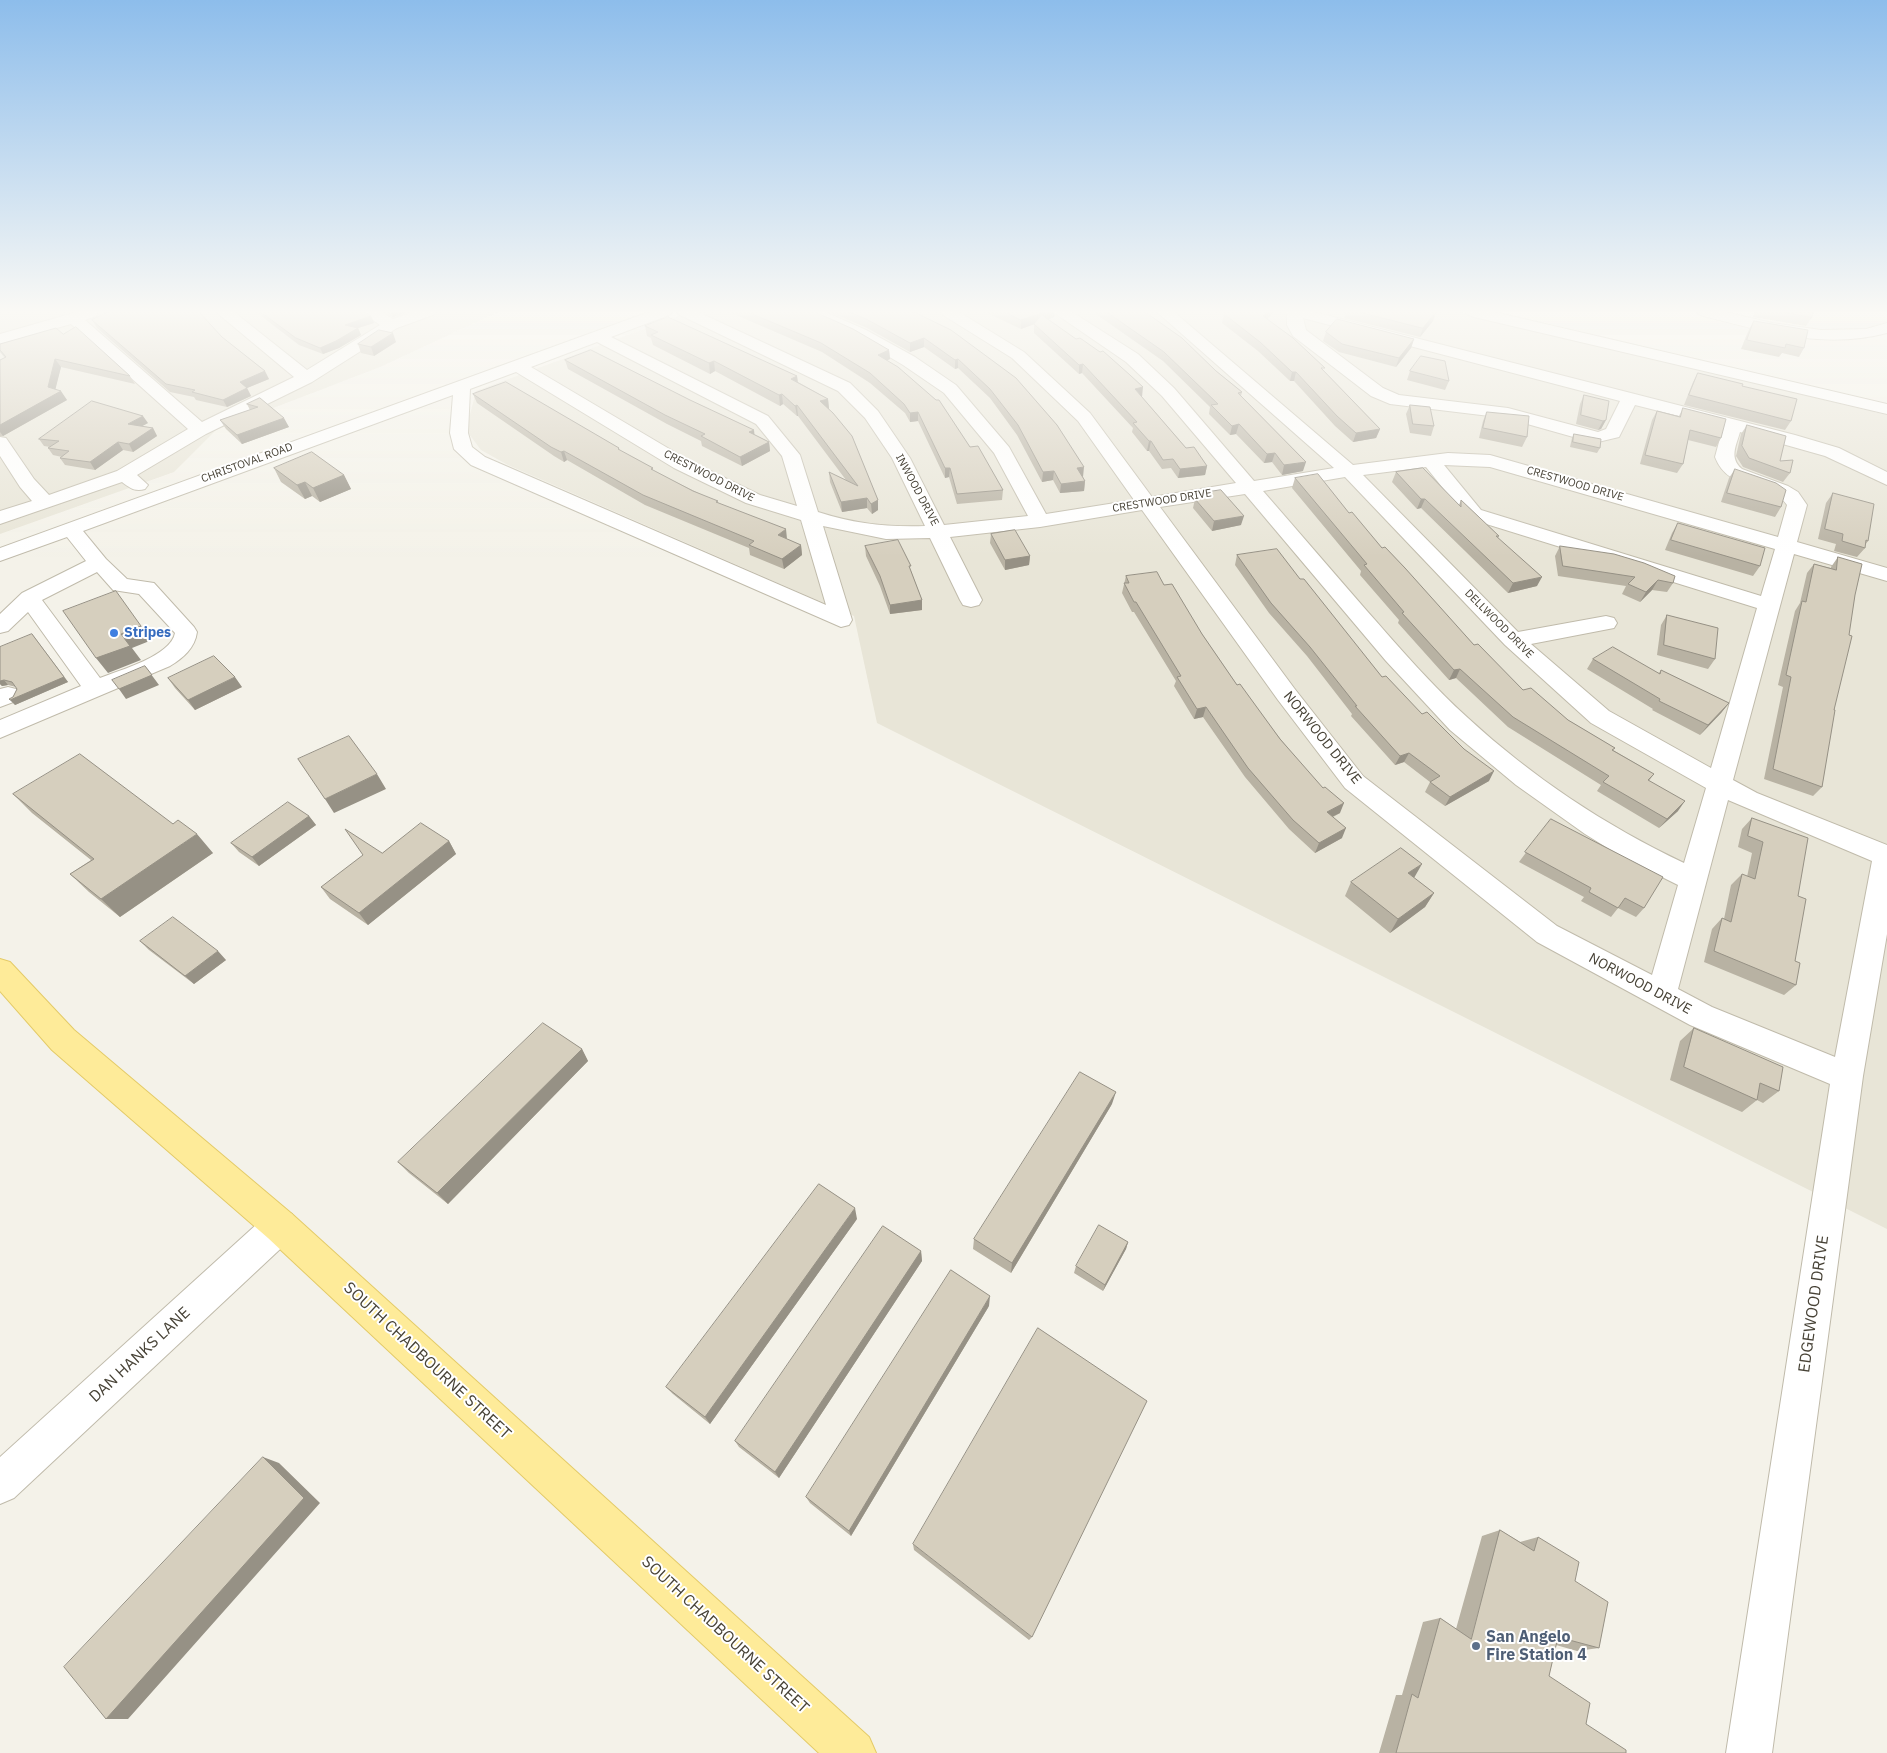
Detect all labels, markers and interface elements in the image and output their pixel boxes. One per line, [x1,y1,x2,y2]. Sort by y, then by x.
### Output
street label: CHRISTOVAL ROAD [199,440,295,486]
street label: CRESTWOOD DRIVE [661,447,757,505]
street label: INWOOD DRIVE [893,452,941,528]
street label: CRESTWOOD DRIVE [1525,464,1625,504]
street label: CRESTWOOD DRIVE [1111,487,1213,515]
street label: DELLWOOD DRIVE [1462,587,1536,661]
place label: Stripes [124,625,171,641]
marker: Stripes [108,627,120,639]
street label: NORWOOD DRIVE [1280,688,1364,788]
street label: NORWOOD DRIVE [1586,950,1694,1018]
street label: EDGEWOOD DRIVE [1795,1234,1833,1374]
street label: SOUTH CHADBOURNE STREET [339,1278,515,1444]
street label: DAN HANKS LANE [86,1303,194,1407]
street label: SOUTH CHADBOURNE STREET [637,1552,813,1718]
place label: San Angelo Fire Station 4 [1486,1627,1587,1665]
marker: San Angelo Fire Station 4 [1470,1640,1482,1652]

